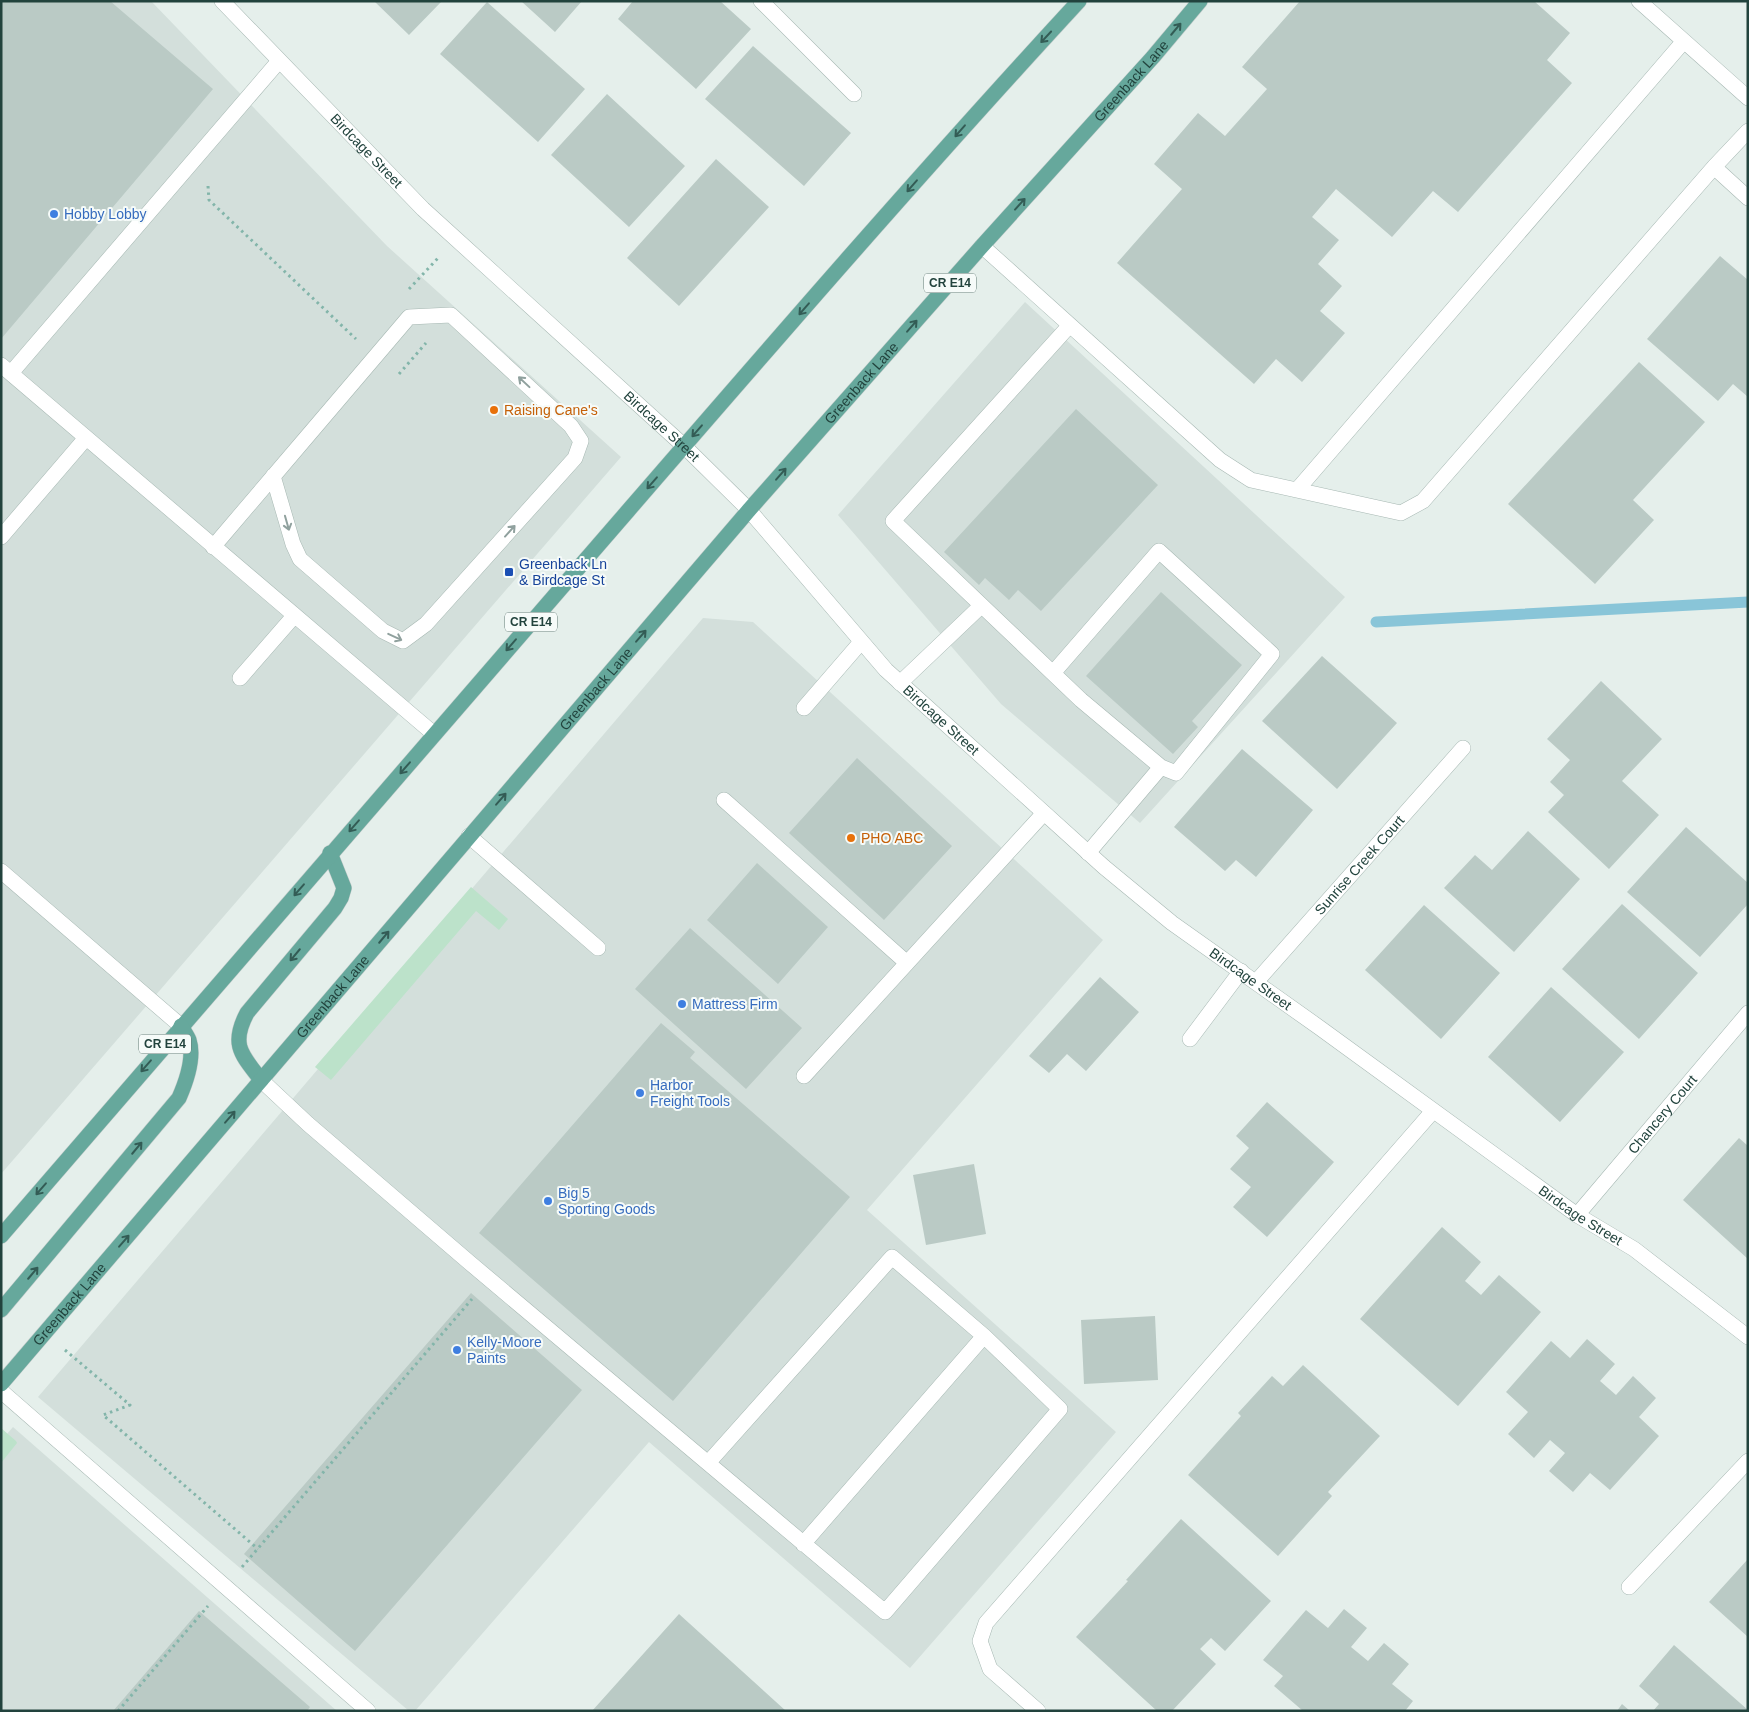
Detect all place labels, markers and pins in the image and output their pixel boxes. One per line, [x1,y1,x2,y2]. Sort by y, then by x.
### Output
place label: Hobby Lobby [64,206,147,222]
marker: Hobby Lobby [48,208,60,220]
place label: Raising Cane's [504,402,598,418]
marker: Raising Cane's [488,404,500,416]
place label: Greenback Ln & Birdcage St [519,556,607,588]
marker: Greenback Ln & Birdcage St [503,566,515,578]
place label: PHO ABC [861,830,923,846]
marker: PHO ABC [845,832,857,844]
place label: Mattress Firm [692,996,778,1012]
marker: Mattress Firm [676,998,688,1010]
place label: Harbor Freight Tools [650,1077,730,1109]
marker: Harbor Freight Tools [634,1087,646,1099]
place label: Big 5 Sporting Goods [558,1185,655,1217]
marker: Big 5 Sporting Goods [542,1195,554,1207]
place label: Kelly-Moore Paints [467,1334,542,1366]
marker: Kelly-Moore Paints [451,1344,463,1356]

